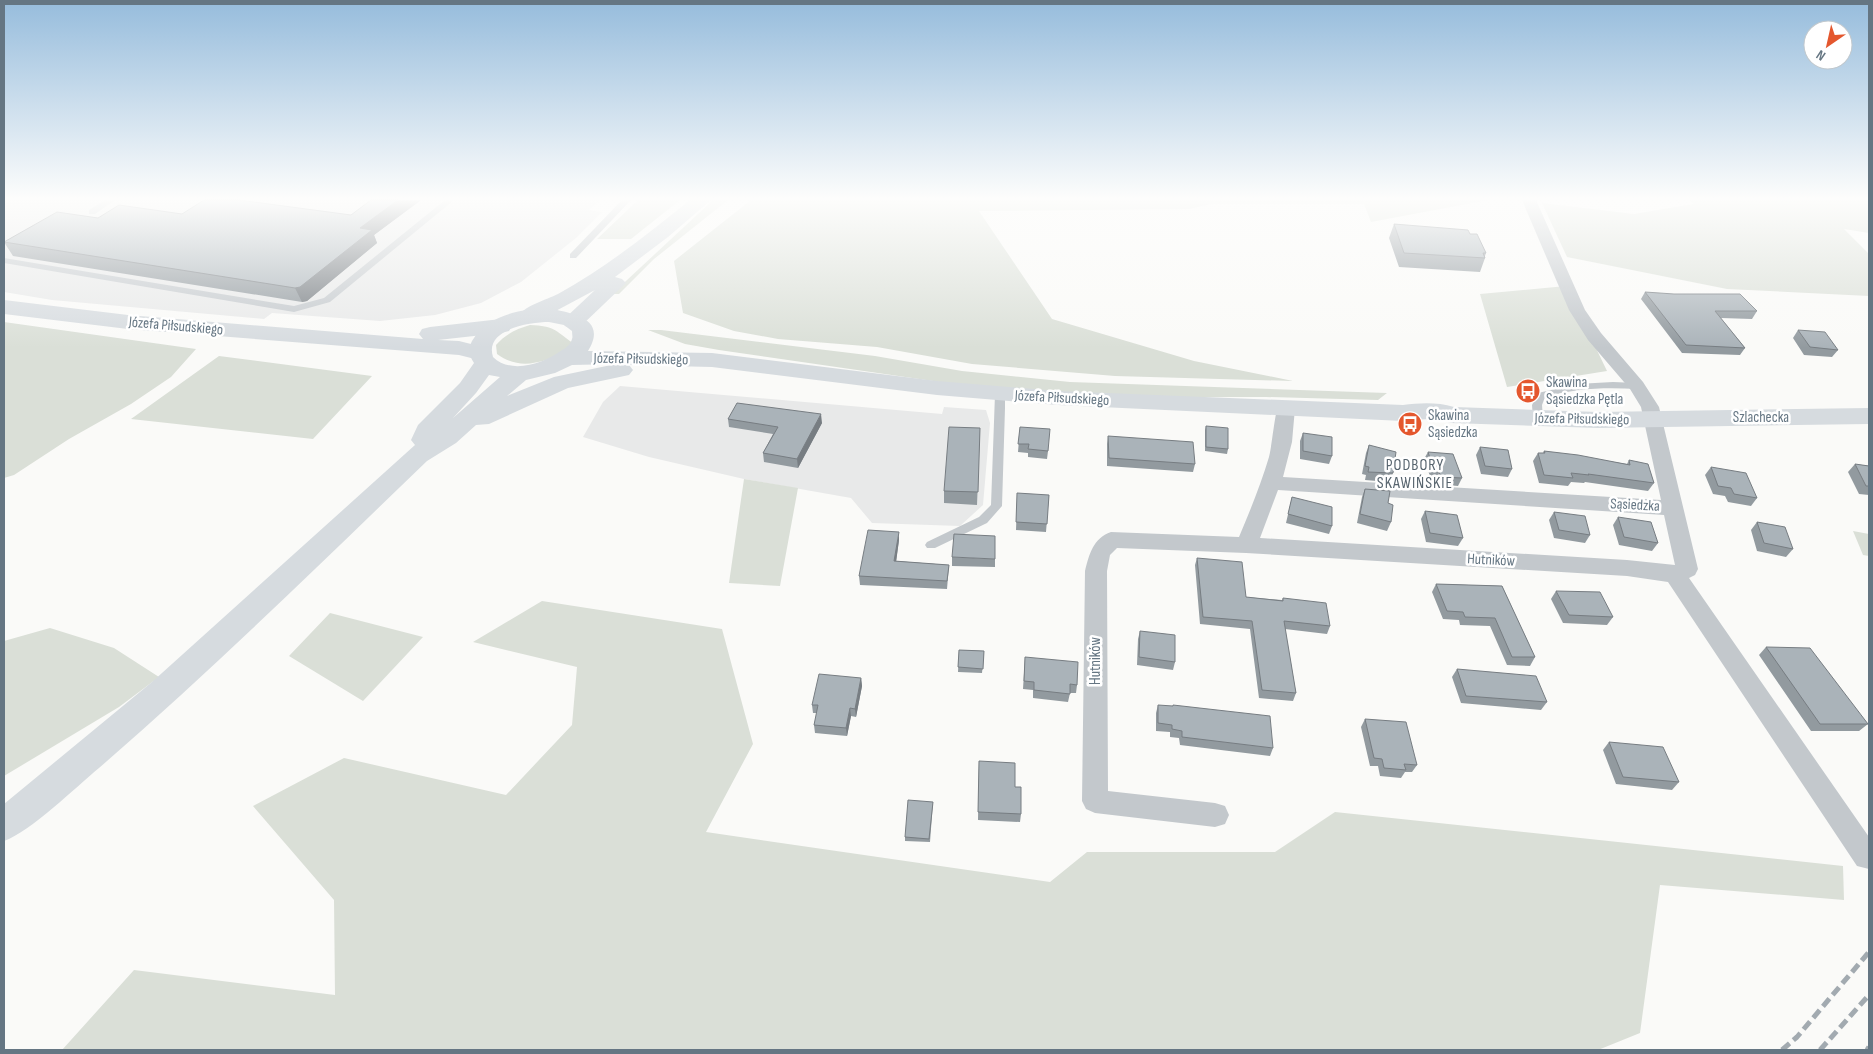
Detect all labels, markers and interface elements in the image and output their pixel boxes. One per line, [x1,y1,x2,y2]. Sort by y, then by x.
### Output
north arrow [1803,20,1853,70]
text: N [1813,46,1829,65]
street label: Józefa Piłsudskiego [127,312,224,340]
street label: Józefa Piłsudskiego [593,349,688,369]
place label: Skawina Sąsiedzka Pętla [1546,373,1624,409]
bus stop icon: Skawina Sąsiedzka Pętla [1515,378,1541,404]
street label: Józefa Piłsudskiego [1013,386,1110,410]
place label: Skawina Sąsiedzka [1428,406,1478,442]
street label: Szlachecka [1733,408,1789,427]
street label: Józefa Piłsudskiego [1534,409,1629,429]
bus stop icon: Skawina Sąsiedzka [1397,411,1423,437]
district label: PODBORY SKAWIŃSKIE [1377,456,1453,493]
street label: Sąsiedzka [1610,494,1660,516]
street label: Hutników [1467,549,1516,571]
street label: Hutników [1086,637,1105,685]

